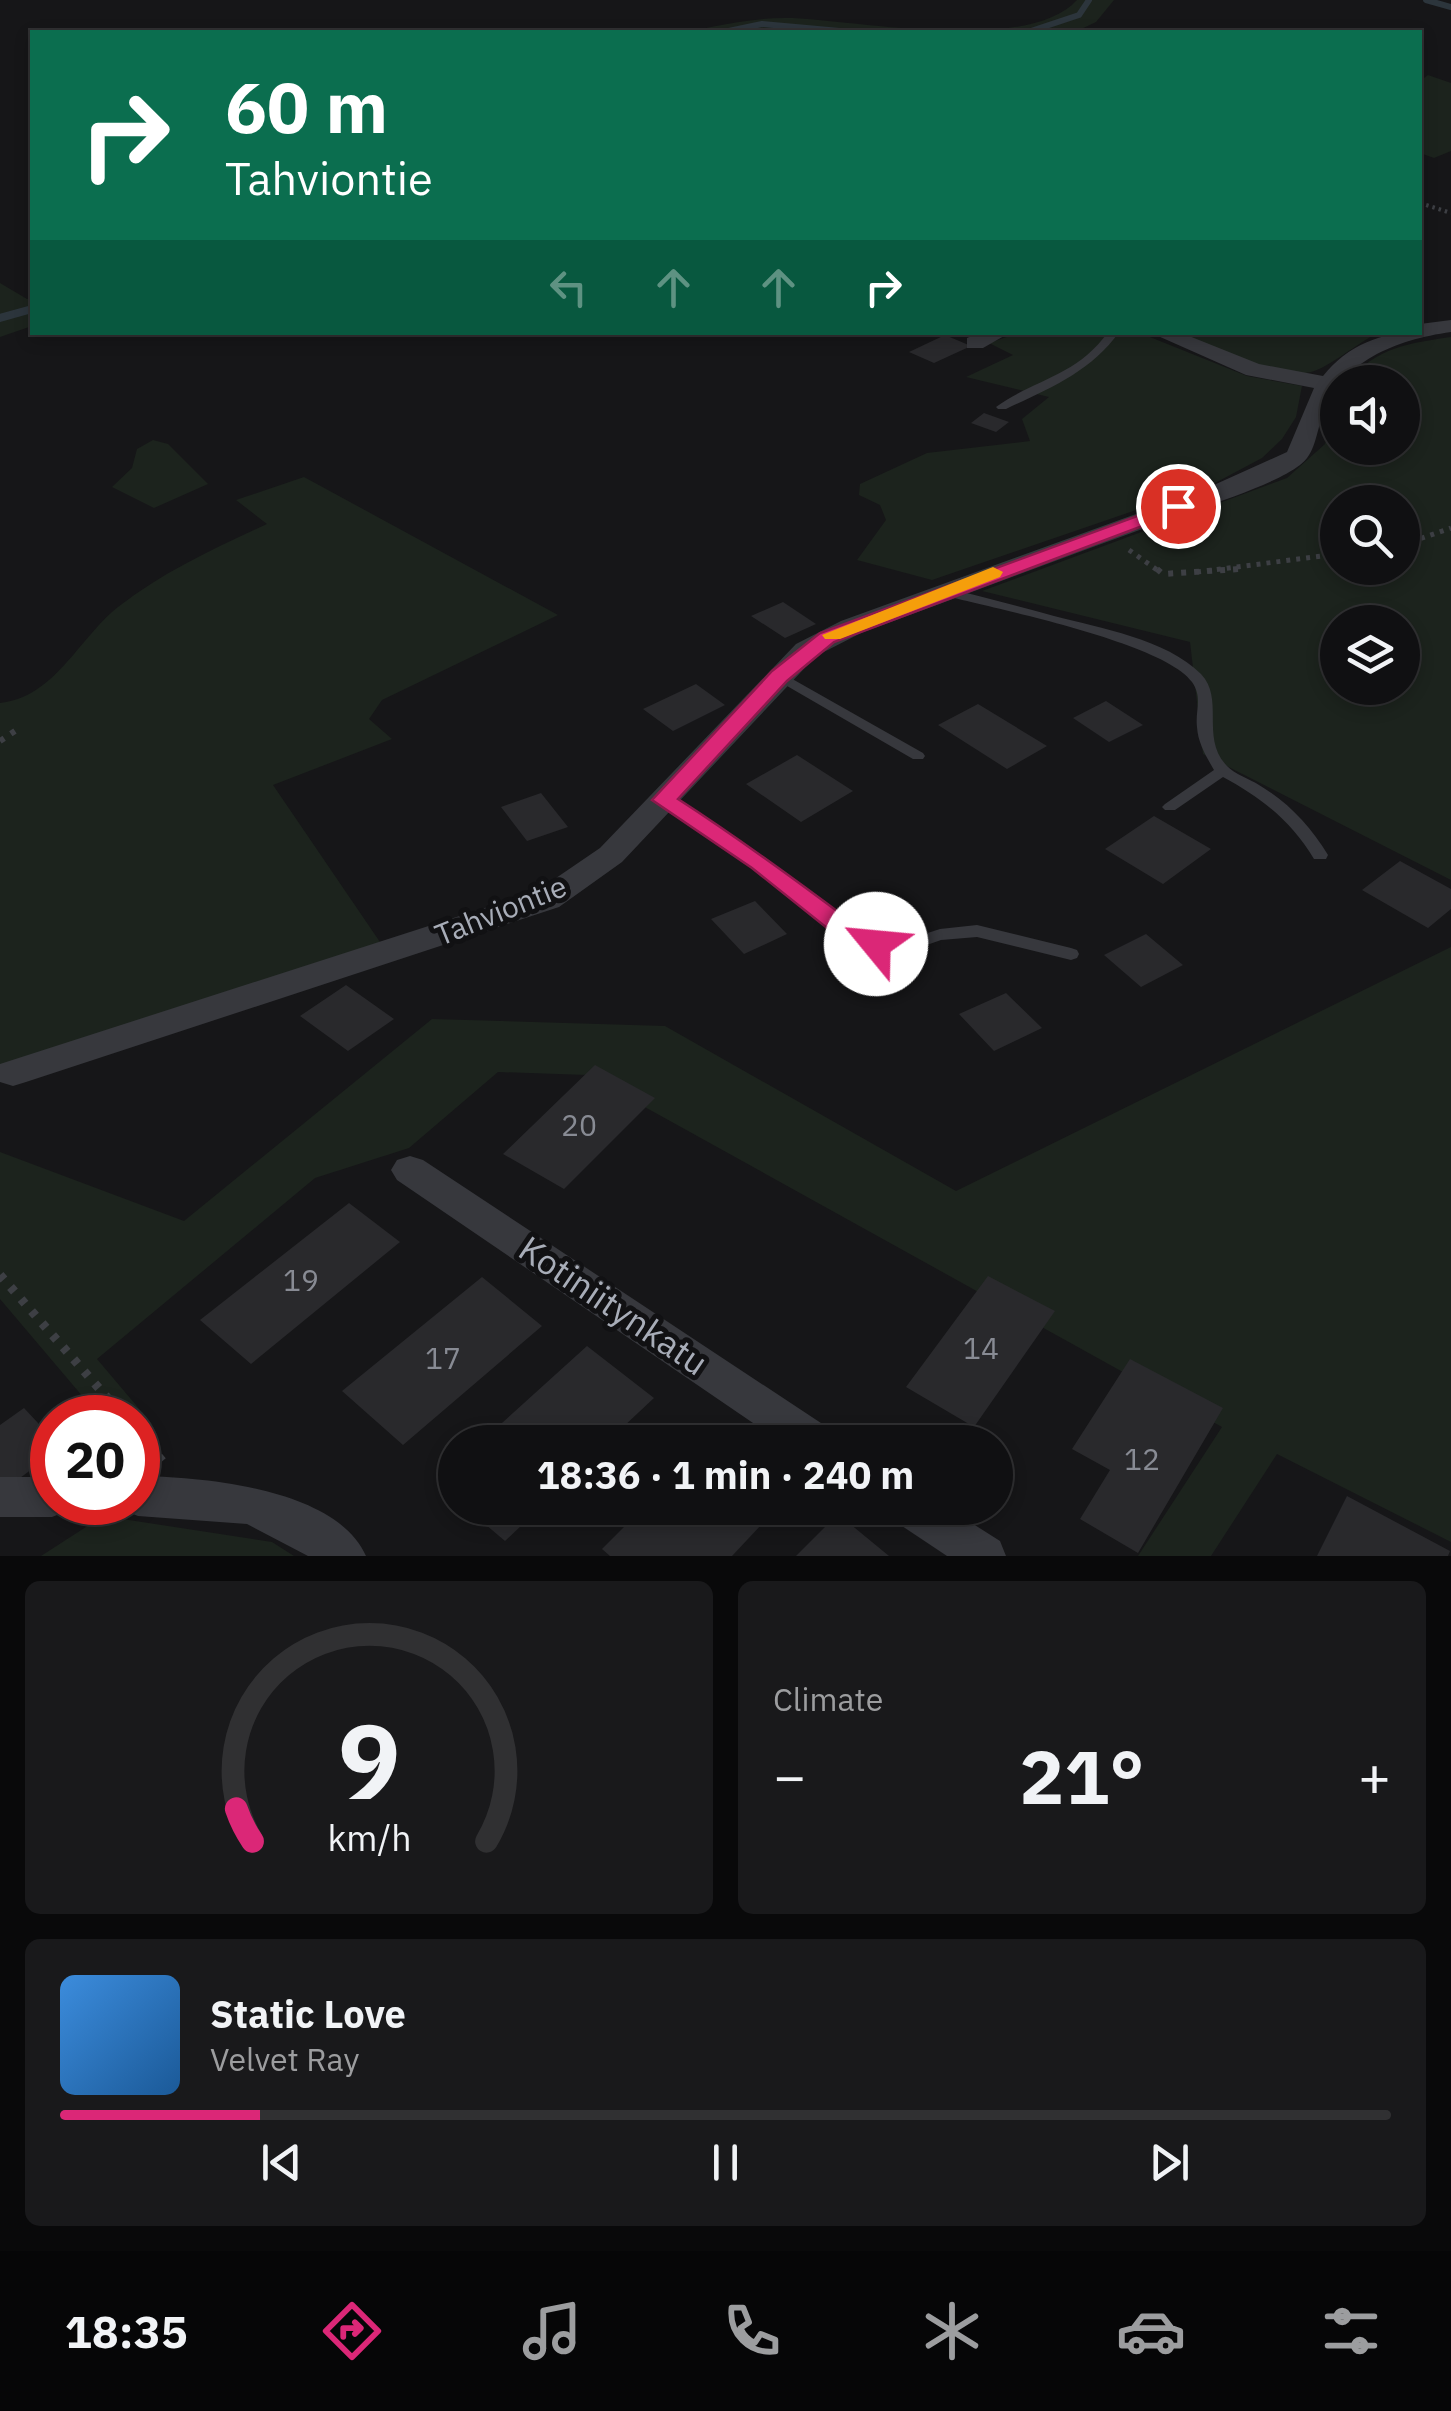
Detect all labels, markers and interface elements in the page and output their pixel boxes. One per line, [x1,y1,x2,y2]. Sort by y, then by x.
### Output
text: 60 m [225,61,388,152]
icon: right [60,70,190,200]
text: Tahviontie [225,149,433,207]
icon: left [541,260,596,315]
icon: ahead [646,260,701,315]
icon: ahead [751,260,806,315]
icon: right [856,260,911,315]
map controls [1320,365,1420,705]
button: sound [1320,365,1420,465]
pin [1136,464,1221,549]
icon: arrive [1151,479,1206,534]
button: search [1320,485,1420,585]
button: layers [1320,605,1420,705]
street label: Tahviontie [429,866,572,954]
position arrow [824,892,928,996]
house number: 20 [561,1105,597,1144]
street label: Kotiniitynkatu [510,1225,717,1385]
house number: 19 [283,1260,319,1299]
house number: 14 [963,1328,999,1367]
house number: 17 [425,1338,461,1377]
speed limit sign: 20 [30,1395,160,1525]
house number: 12 [1124,1439,1160,1478]
text: 18:36 · 1 min · 240 m [537,1450,914,1499]
text: Climate [773,1678,883,1720]
text: 9 [338,1692,400,1828]
text: 21° [1019,1727,1145,1825]
text: − [773,1740,806,1811]
text: + [1358,1740,1391,1811]
text: km/h [327,1814,411,1861]
text: Static Love [210,1989,406,2038]
text: Velvet Ray [210,2038,359,2080]
icon: previous [254,2135,309,2190]
icon: pause [698,2135,753,2190]
icon: next [1142,2135,1197,2190]
icon: directions [317,2296,387,2366]
icon: music [517,2296,587,2366]
icon: phone [717,2296,787,2366]
icon: climate [917,2296,987,2366]
icon: car [1116,2296,1186,2366]
icon: filters [1316,2296,1386,2366]
text: 18:35 [65,2302,188,2360]

